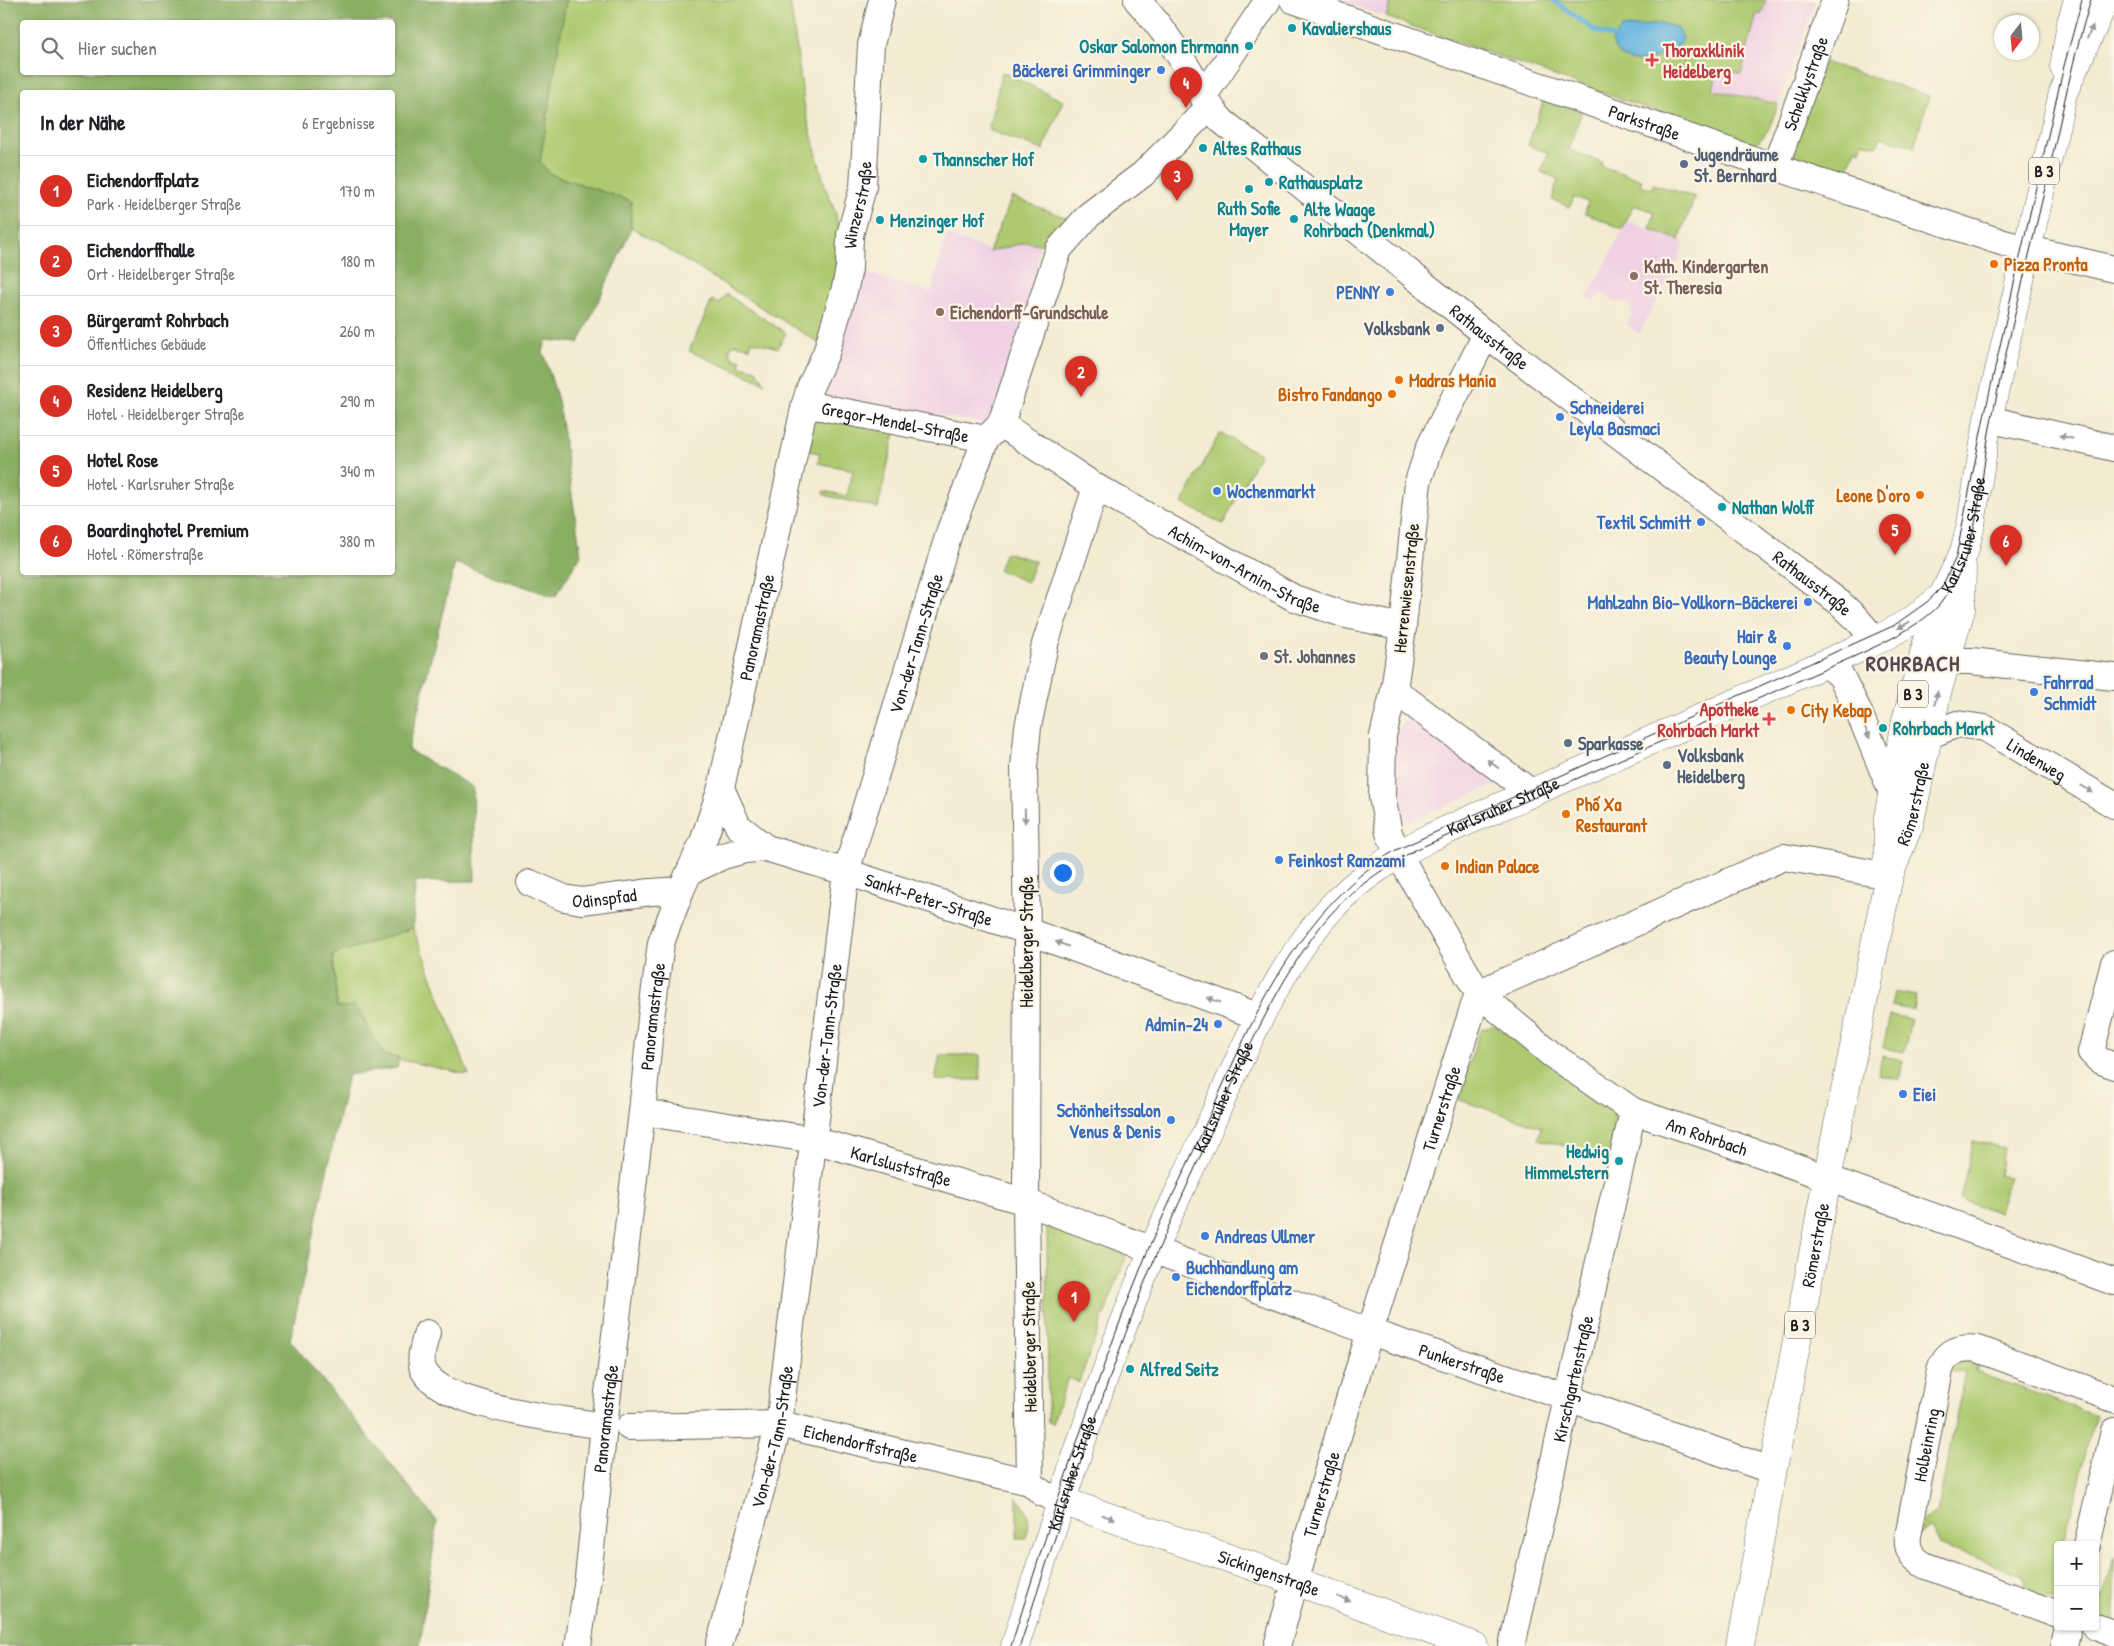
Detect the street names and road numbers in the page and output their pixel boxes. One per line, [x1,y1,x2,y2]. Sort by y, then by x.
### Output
street label: Schelklystraße [1777,33,1834,134]
street label: Parkstraße [1605,98,1684,146]
road number: B 3 [2029,158,2059,185]
street label: Winzerstraße [837,160,877,249]
street label: Rathausstraße [1445,298,1535,375]
street label: Gregor-Mendel-Straße [819,395,971,448]
street label: Karlsruher Straße [1934,475,1991,597]
street label: Achim-von-Arnim-Straße [1164,518,1324,618]
street label: Herrenwiesenstraße [1387,522,1425,654]
street label: Rathausstraße [1768,544,1858,621]
street label: Von-der-Tann-Straße [882,570,949,717]
street label: Panoramastraße [732,572,780,683]
road number: B 3 [1898,681,1928,708]
street label: Lindenweg [2003,732,2071,786]
street label: Römerstraße [1890,759,1935,849]
street label: Karlsruher Straße [1443,770,1563,841]
street label: Sankt-Peter-Straße [862,867,996,932]
street label: Heidelberger Straße [1014,876,1039,1008]
street label: Odinspfad [570,882,638,913]
street label: Panoramastraße [634,961,671,1071]
street label: Von-der-Tann-Straße [805,962,847,1110]
street label: Karlsruher Straße [1187,1037,1259,1157]
street label: Turnerstraße [1415,1062,1466,1154]
street label: Am Rohrbach [1663,1111,1751,1162]
street label: Karlsluststraße [848,1139,955,1192]
street label: Römerstraße [1795,1201,1835,1289]
street label: Heidelberger Straße [1015,1281,1043,1413]
road number: B 3 [1785,1312,1815,1338]
street label: Kirschgartenstraße [1546,1313,1599,1445]
street label: Punkerstraße [1416,1337,1509,1389]
street label: Panoramastraße [587,1363,624,1474]
street label: Von-der-Tann-Straße [744,1364,798,1511]
street label: Holbeinring [1906,1406,1945,1484]
street label: Karlsruher Straße [1040,1412,1102,1534]
street label: Eichendorffstraße [801,1418,920,1468]
street label: Turnerstraße [1296,1448,1345,1540]
street label: Sickingenstraße [1215,1543,1323,1602]

